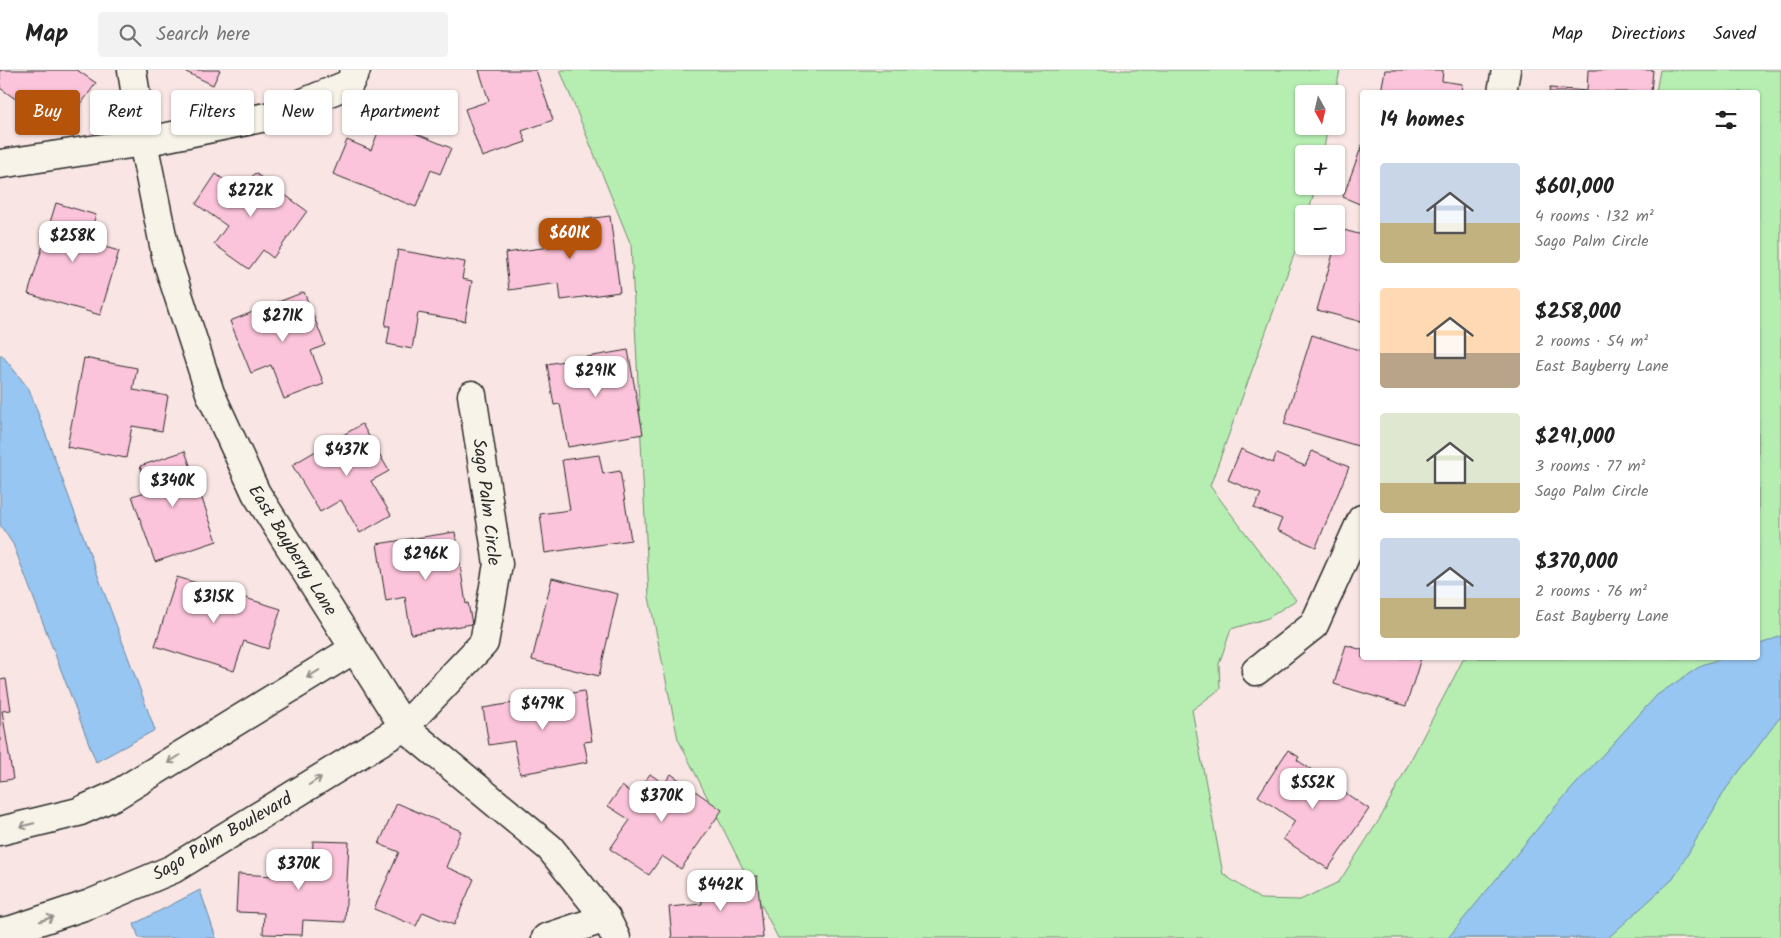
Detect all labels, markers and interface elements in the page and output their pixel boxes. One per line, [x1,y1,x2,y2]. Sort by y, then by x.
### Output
search box [98,12,448,57]
text: Map [25,15,68,54]
text: Search here [156,20,250,50]
text: Map [1551,20,1583,49]
text: Directions [1611,20,1685,49]
text: Saved [1713,20,1756,49]
icon: search [116,21,144,49]
north arrow [1295,85,1345,135]
map controls [1295,85,1345,255]
chip: Buy [15,90,80,135]
chip: Rent [90,90,161,135]
chip: Filters [171,90,254,135]
chip: New [264,90,332,135]
chip: Apartment [342,90,458,135]
text: 14 homes [1380,104,1465,137]
icon: filters [1712,106,1740,134]
button: + [1295,145,1345,195]
text: $601,000 [1535,171,1614,204]
pin: $272K [216,176,286,218]
text: $272K [228,179,274,204]
icon: home [1420,183,1480,243]
text: 4 rooms · 132 m² [1535,204,1654,229]
button: − [1295,205,1345,255]
pin: $601K [535,218,605,260]
pin: $258K [38,220,108,263]
text: $601K [550,221,590,246]
text: $258K [50,224,96,249]
text: Sago Palm Circle [1535,229,1648,254]
text: $258,000 [1535,296,1621,329]
pin: $271K [248,300,318,343]
text: $271K [263,304,303,329]
icon: home [1420,308,1480,368]
text: 2 rooms · 54 m² [1535,329,1648,354]
text: East Bayberry Lane [1535,354,1669,379]
pin: $291K [561,356,631,398]
text: $291K [575,359,617,384]
text: $291,000 [1535,421,1614,454]
icon: home [1420,433,1480,493]
pin: $437K [312,434,382,477]
street label: Sago Palm Circle [463,437,508,567]
text: $437K [325,438,369,463]
text: 3 rooms · 77 m² [1535,454,1645,479]
pin: $340K [138,466,208,508]
text: $340K [151,469,195,494]
street label: East Bayberry Lane [240,479,344,622]
text: Sago Palm Circle [1535,479,1648,504]
pin: $296K [391,538,461,581]
text: $296K [403,542,449,567]
text: $370,000 [1535,546,1617,579]
icon: home [1420,558,1480,618]
text: 2 rooms · 76 m² [1535,579,1647,604]
pin: $315K [179,582,249,624]
text: $315K [194,585,234,610]
text: East Bayberry Lane [1535,604,1669,629]
one-way arrow [306,669,320,679]
pin: $479K [508,688,578,731]
text: $479K [521,692,565,717]
one-way arrow [168,754,182,764]
pin: $552K [1278,768,1348,810]
text: $552K [1291,771,1335,796]
one-way arrow [307,776,321,786]
pin: $370K [627,780,697,823]
text: $370K [640,784,684,809]
street label: Sago Palm Boulevard [147,785,299,889]
one-way arrow [20,821,36,830]
pin: $370K [264,848,334,891]
text: $370K [277,852,321,877]
pin: $442K [686,870,756,912]
text: $442K [698,873,744,898]
one-way arrow [38,914,54,923]

